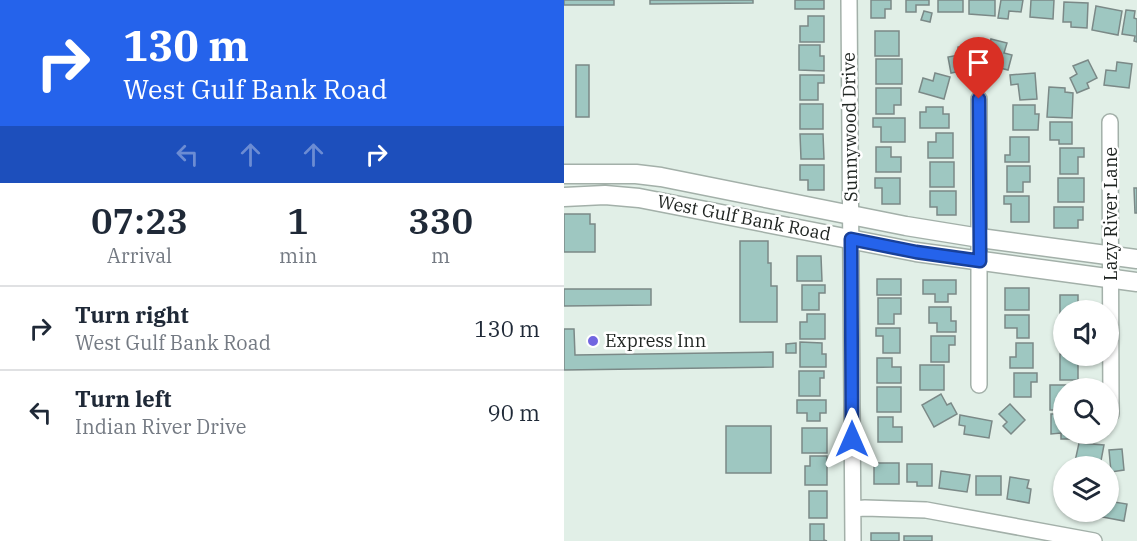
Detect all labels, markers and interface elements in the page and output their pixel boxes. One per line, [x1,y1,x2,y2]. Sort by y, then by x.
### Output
text: 130 m [123,18,249,73]
icon: right [24,24,102,102]
pin [953,37,1004,99]
icon: arrive [962,46,995,79]
street label: Sunnywood Drive [837,52,862,202]
text: West Gulf Bank Road [123,71,387,106]
icon: left [171,138,204,171]
icon: ahead [234,138,267,171]
icon: ahead [297,138,330,171]
icon: right [360,138,393,171]
street label: Lazy River Lane [1099,147,1122,281]
street label: West Gulf Bank Road [655,189,833,246]
text: 07:23 [91,197,188,244]
text: 1 [287,197,309,244]
text: 330 [408,197,473,244]
text: Arrival [107,242,172,269]
text: min [279,242,317,269]
text: m [431,242,450,269]
text: Turn right [75,300,189,329]
map controls [1053,300,1119,522]
button: sound [1053,300,1119,366]
icon: right [24,312,57,345]
text: 130 m [474,314,540,343]
text: West Gulf Bank Road [75,329,271,356]
place label: Express Inn [605,329,706,352]
marker: Express Inn [586,334,600,348]
button: search [1053,378,1119,444]
text: Turn left [75,384,171,413]
icon: left [24,396,57,429]
text: 90 m [488,398,540,427]
position arrow [820,407,884,471]
text: Indian River Drive [75,413,246,440]
button: layers [1053,456,1119,522]

